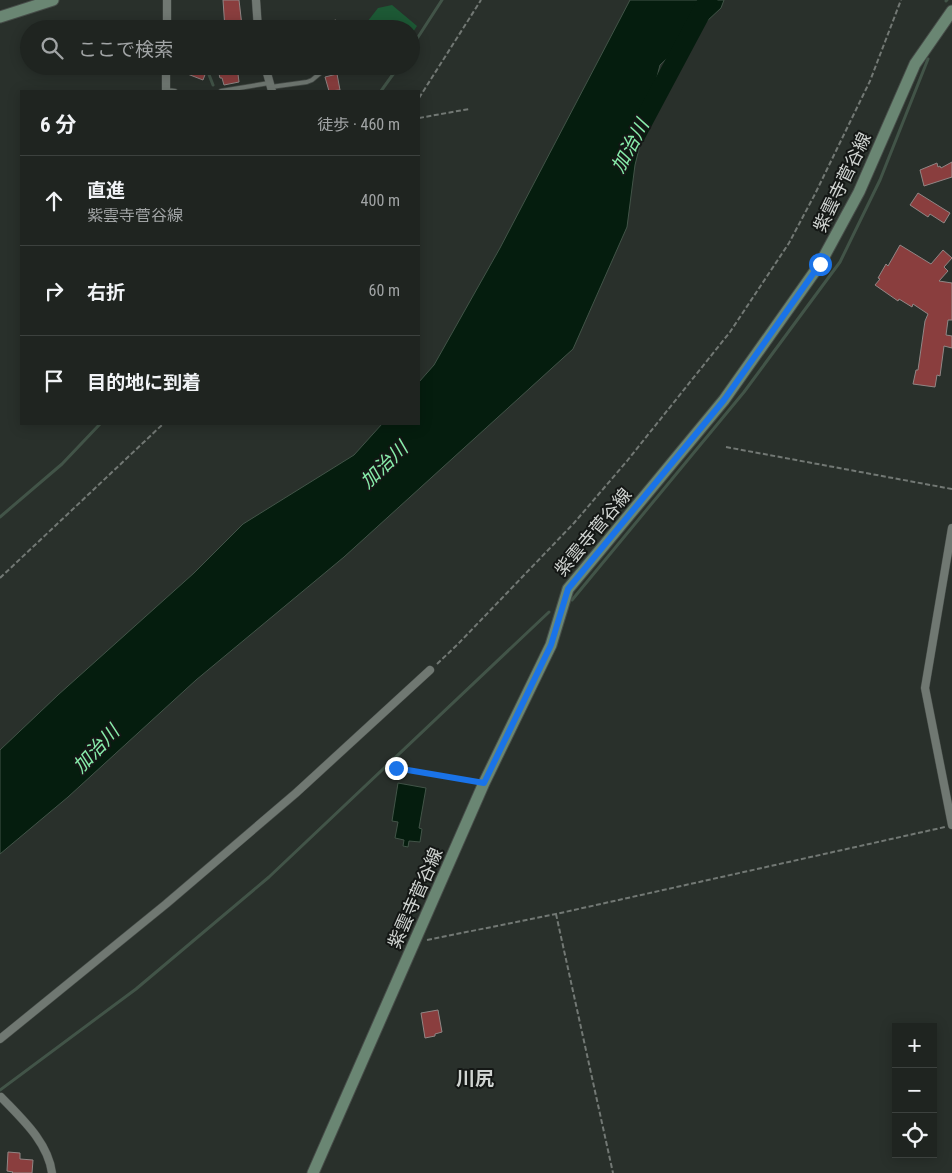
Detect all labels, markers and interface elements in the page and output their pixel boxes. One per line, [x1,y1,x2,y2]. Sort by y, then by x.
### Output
search box [20,20,420,75]
icon: search [38,34,66,62]
text: ここで検索 [78,38,173,61]
text: 6 分 [40,113,76,137]
water label: 加治川 [606,114,654,177]
text: 徒歩 · 460 m [317,115,400,134]
street label: 紫雲寺菅谷線 [809,129,875,235]
text: 直進 [87,179,125,202]
icon: ahead [40,187,68,215]
text: 400 m [361,191,400,210]
text: 紫雲寺菅谷線 [87,206,183,225]
route start [809,253,832,276]
icon: right [40,277,68,305]
text: 右折 [87,281,125,304]
text: 60 m [368,281,400,300]
icon: arrive [40,367,68,395]
text: 目的地に到着 [87,371,201,394]
water label: 加治川 [356,436,414,493]
street label: 紫雲寺菅谷線 [550,484,636,580]
water label: 加治川 [68,719,125,778]
route end [385,757,408,780]
street label: 紫雲寺菅谷線 [383,844,447,952]
map controls [892,1023,937,1158]
button: + [892,1023,937,1068]
district label: 川尻 [456,1067,494,1090]
button: − [892,1068,937,1113]
button: locate [892,1113,937,1158]

